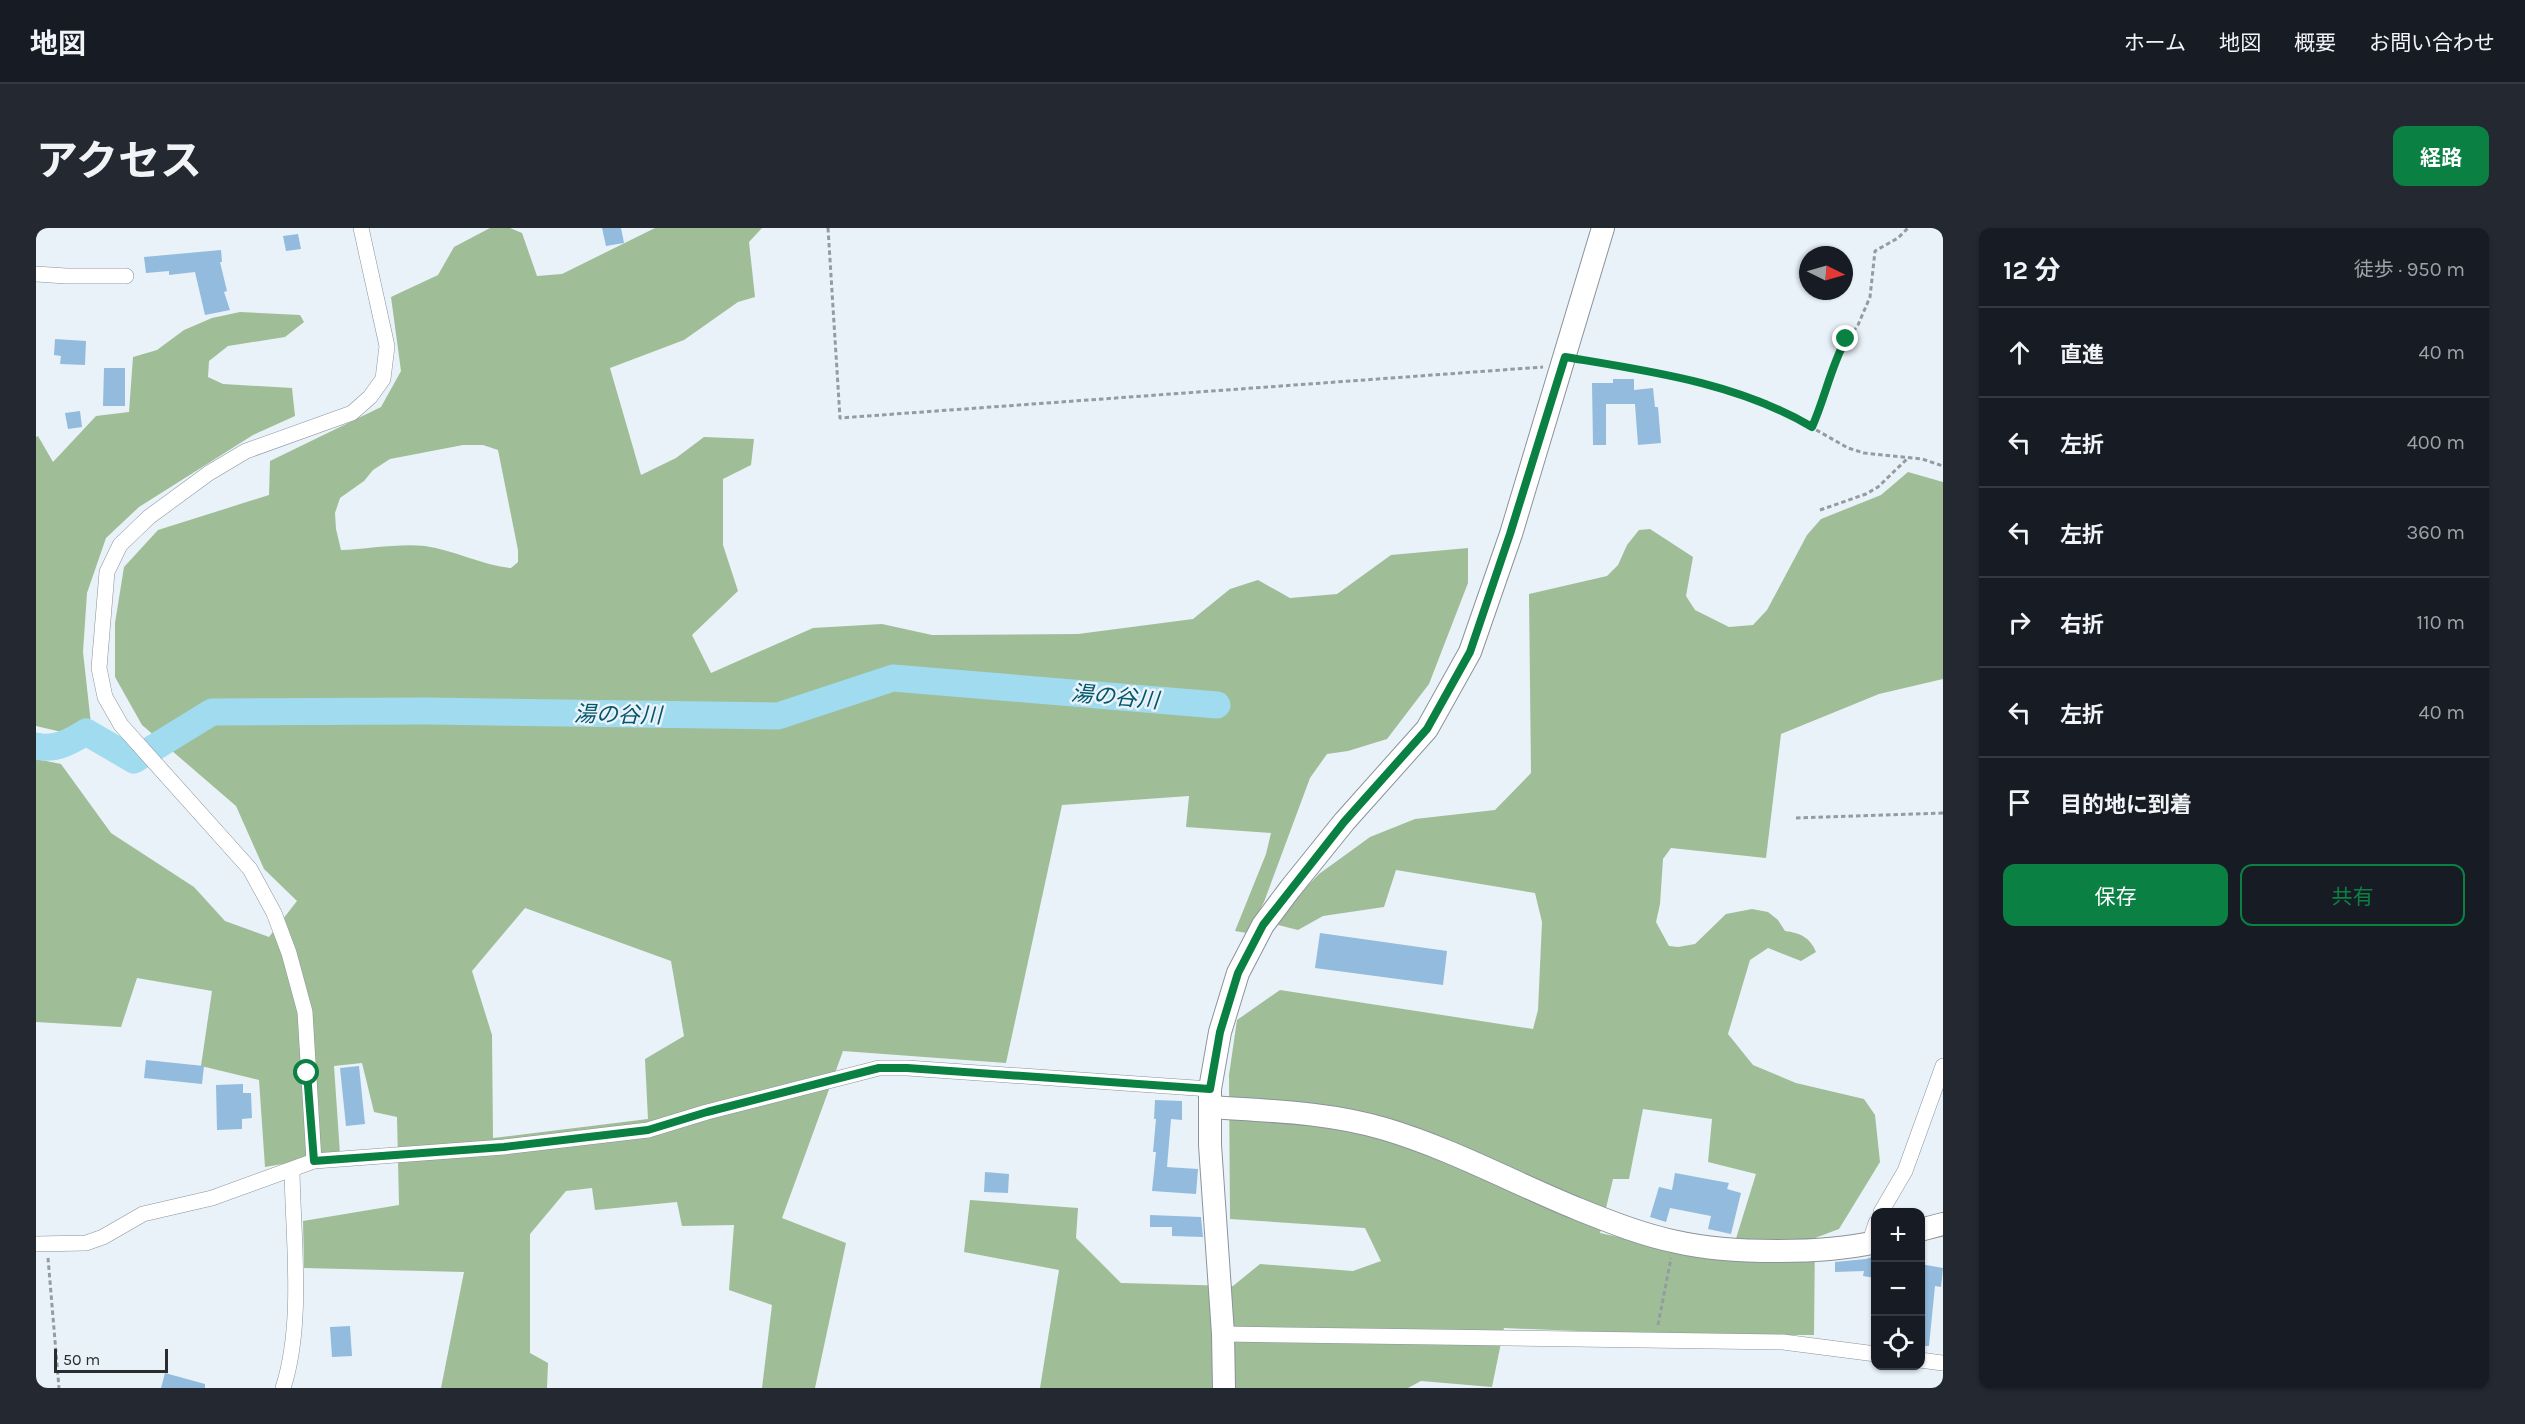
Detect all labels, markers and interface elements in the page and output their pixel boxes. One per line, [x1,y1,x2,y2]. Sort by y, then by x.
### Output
text: 地図 [30,27,86,60]
text: ホーム [2124,31,2186,55]
text: 地図 [2219,31,2261,55]
text: 概要 [2294,31,2336,55]
text: お問い合わせ [2369,31,2495,55]
button: 経路 [2393,126,2489,186]
text: アクセス [36,136,202,186]
north arrow [1799,246,1853,300]
text: 12 分 [2003,255,2061,286]
text: 徒歩 · 950 m [2354,258,2465,281]
route end [1832,325,1858,351]
icon: ahead [2003,336,2036,369]
text: 40 m [2419,341,2465,364]
text: 直進 [2060,342,2104,368]
icon: left [2003,426,2036,459]
text: 400 m [2407,431,2465,454]
text: 左折 [2060,432,2104,458]
icon: left [2003,516,2036,549]
text: 360 m [2406,521,2465,544]
text: 左折 [2060,522,2104,548]
icon: right [2003,606,2036,639]
text: 110 m [2416,611,2465,634]
text: 右折 [2060,612,2104,638]
water label: 湯の谷川 [1070,680,1162,714]
icon: left [2003,696,2036,729]
water label: 湯の谷川 [574,701,664,729]
text: 40 m [2419,701,2465,724]
text: 左折 [2060,702,2104,728]
icon: arrive [2003,786,2036,819]
text: 目的地に到着 [2060,792,2192,818]
button: 保存 [2003,864,2228,926]
button: 共有 [2240,864,2465,926]
route start [293,1059,319,1085]
map controls [1871,1208,1925,1370]
button: + [1871,1208,1925,1262]
button: − [1871,1262,1925,1316]
button: locate [1871,1316,1925,1370]
scale bar [54,1346,168,1374]
text: 50 m [63,1350,100,1369]

